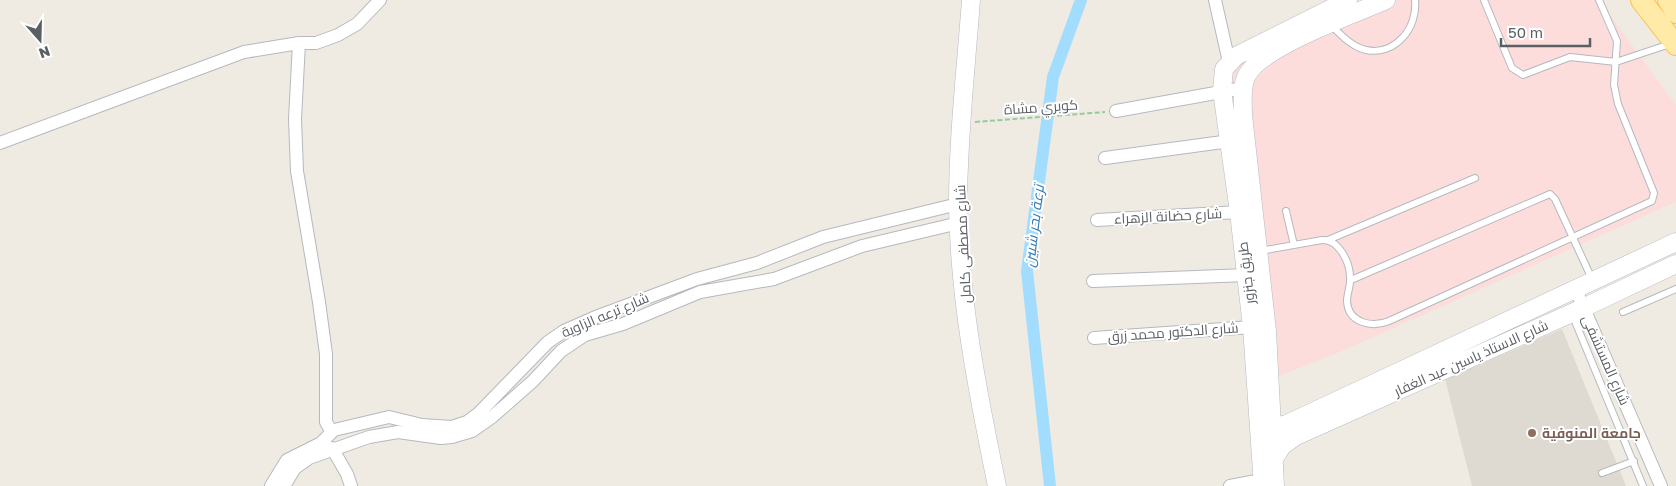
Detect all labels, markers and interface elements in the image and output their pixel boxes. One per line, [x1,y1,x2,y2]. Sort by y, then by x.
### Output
north arrow [15,15,65,65]
scale bar [1501,15,1590,47]
text: 50 m [1508,23,1543,41]
text: N [37,43,53,62]
street label: كوبري مشاة [1003,95,1079,122]
water label: ترعة بحر شبين [1019,181,1048,268]
street label: شارع مصطفى كامل [951,184,975,304]
street label: شارع حضانة الزهراء [1113,204,1223,228]
street label: طريق جنزور [1233,241,1259,306]
street label: شارع ترعه الزاوية [558,288,652,342]
street label: شارع المستشفى [1578,312,1634,408]
street label: شارع الاستاذ ياسين عبد الغفار [1390,316,1551,401]
street label: شارع الدكتور محمد زرق [1107,318,1239,346]
place label: جامعة المنوفية [1542,424,1641,442]
marker: جامعة المنوفية [1526,427,1538,439]

